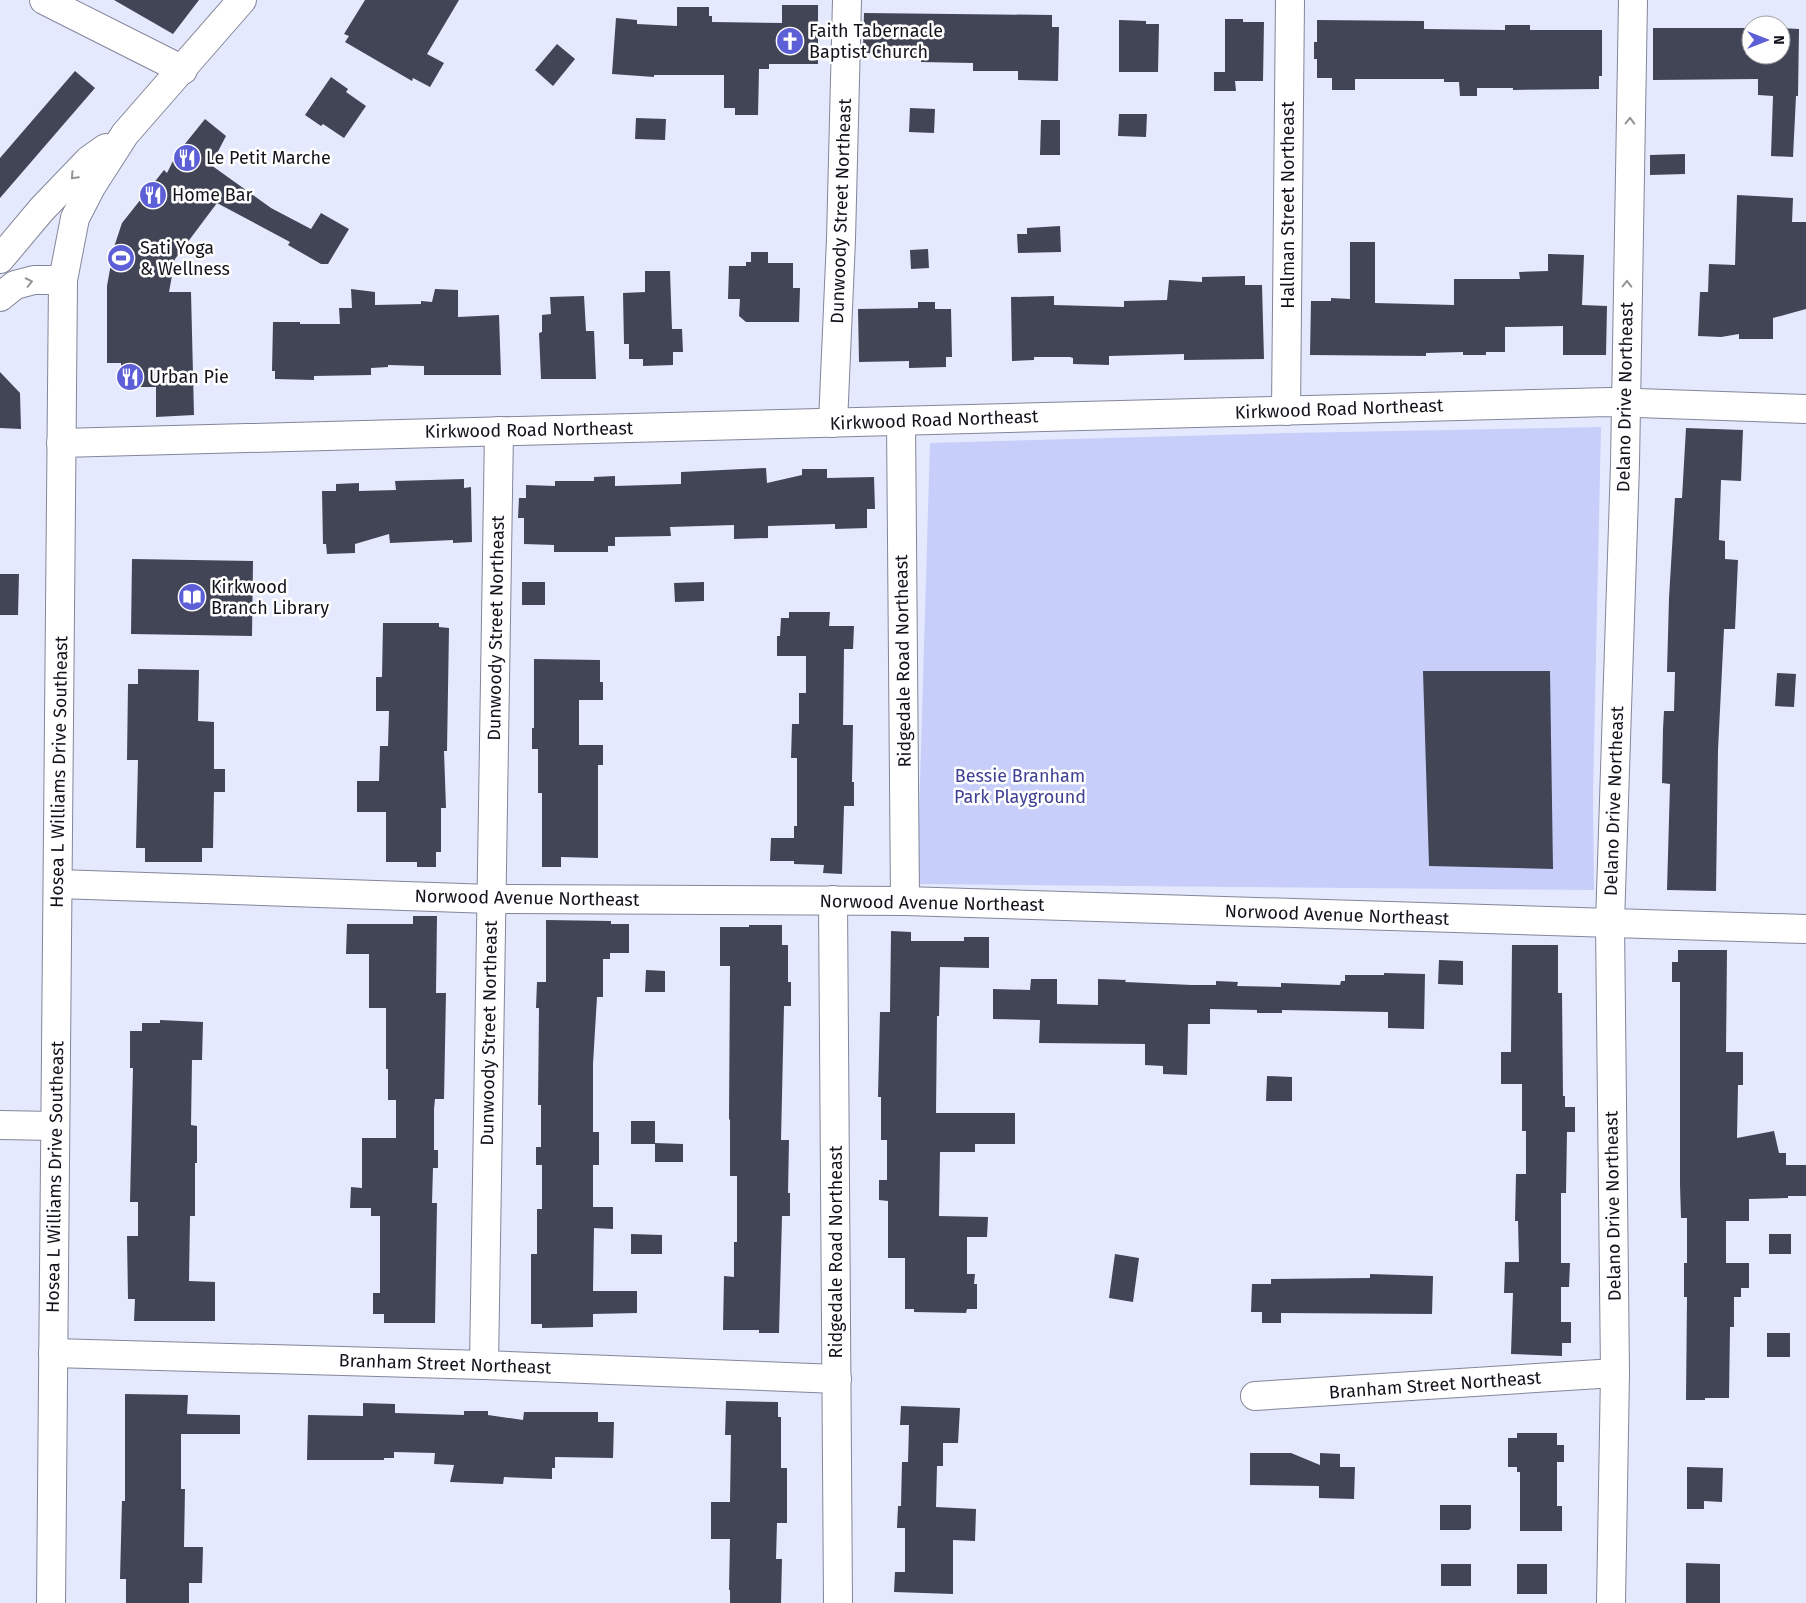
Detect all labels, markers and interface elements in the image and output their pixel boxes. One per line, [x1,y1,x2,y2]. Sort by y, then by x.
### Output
north arrow [1741,15,1791,65]
place label: Faith Tabernacle Baptist Church [809,20,943,63]
church icon: Faith Tabernacle Baptist Church [775,26,805,56]
text: N [1770,35,1787,45]
street label: Dunwoody Street Northeast [826,97,856,324]
street label: Hallman Street Northeast [1277,101,1299,309]
one-way arrow [1625,117,1636,125]
restaurant icon: Le Petit Marche [172,143,202,173]
place label: Le Petit Marche [206,147,331,169]
one-way arrow [71,170,80,179]
restaurant icon: Home Bar [138,180,168,210]
place label: Home Bar [172,184,252,206]
place label: Sati Yoga & Wellness [140,237,230,280]
sports icon: Sati Yoga & Wellness [106,243,136,273]
one-way arrow [25,277,34,287]
one-way arrow [1622,279,1633,287]
street label: Delano Drive Northeast [1612,301,1638,492]
restaurant icon: Urban Pie [115,362,145,392]
place label: Urban Pie [149,366,229,388]
street label: Kirkwood Road Northeast [1234,394,1444,424]
street label: Kirkwood Road Northeast [829,405,1039,435]
street label: Kirkwood Road Northeast [425,417,634,443]
street label: Dunwoody Street Northeast [483,515,509,741]
street label: Ridgedale Road Northeast [890,554,916,768]
place label: Kirkwood Branch Library [211,576,329,619]
library icon: Kirkwood Branch Library [177,582,207,612]
street label: Hosea L Williams Drive Southeast [46,635,72,908]
street label: Delano Drive Northeast [1600,705,1628,896]
park label: Bessie Branham Park Playground [954,765,1086,808]
street label: Norwood Avenue Northeast [414,885,640,911]
street label: Norwood Avenue Northeast [819,890,1045,916]
street label: Norwood Avenue Northeast [1224,900,1450,930]
street label: Dunwoody Street Northeast [476,920,502,1146]
street label: Hosea L Williams Drive Southeast [42,1040,68,1313]
street label: Delano Drive Northeast [1600,1110,1626,1301]
street label: Ridgedale Road Northeast [825,1145,847,1358]
street label: Branham Street Northeast [338,1349,552,1379]
street label: Branham Street Northeast [1328,1367,1542,1403]

